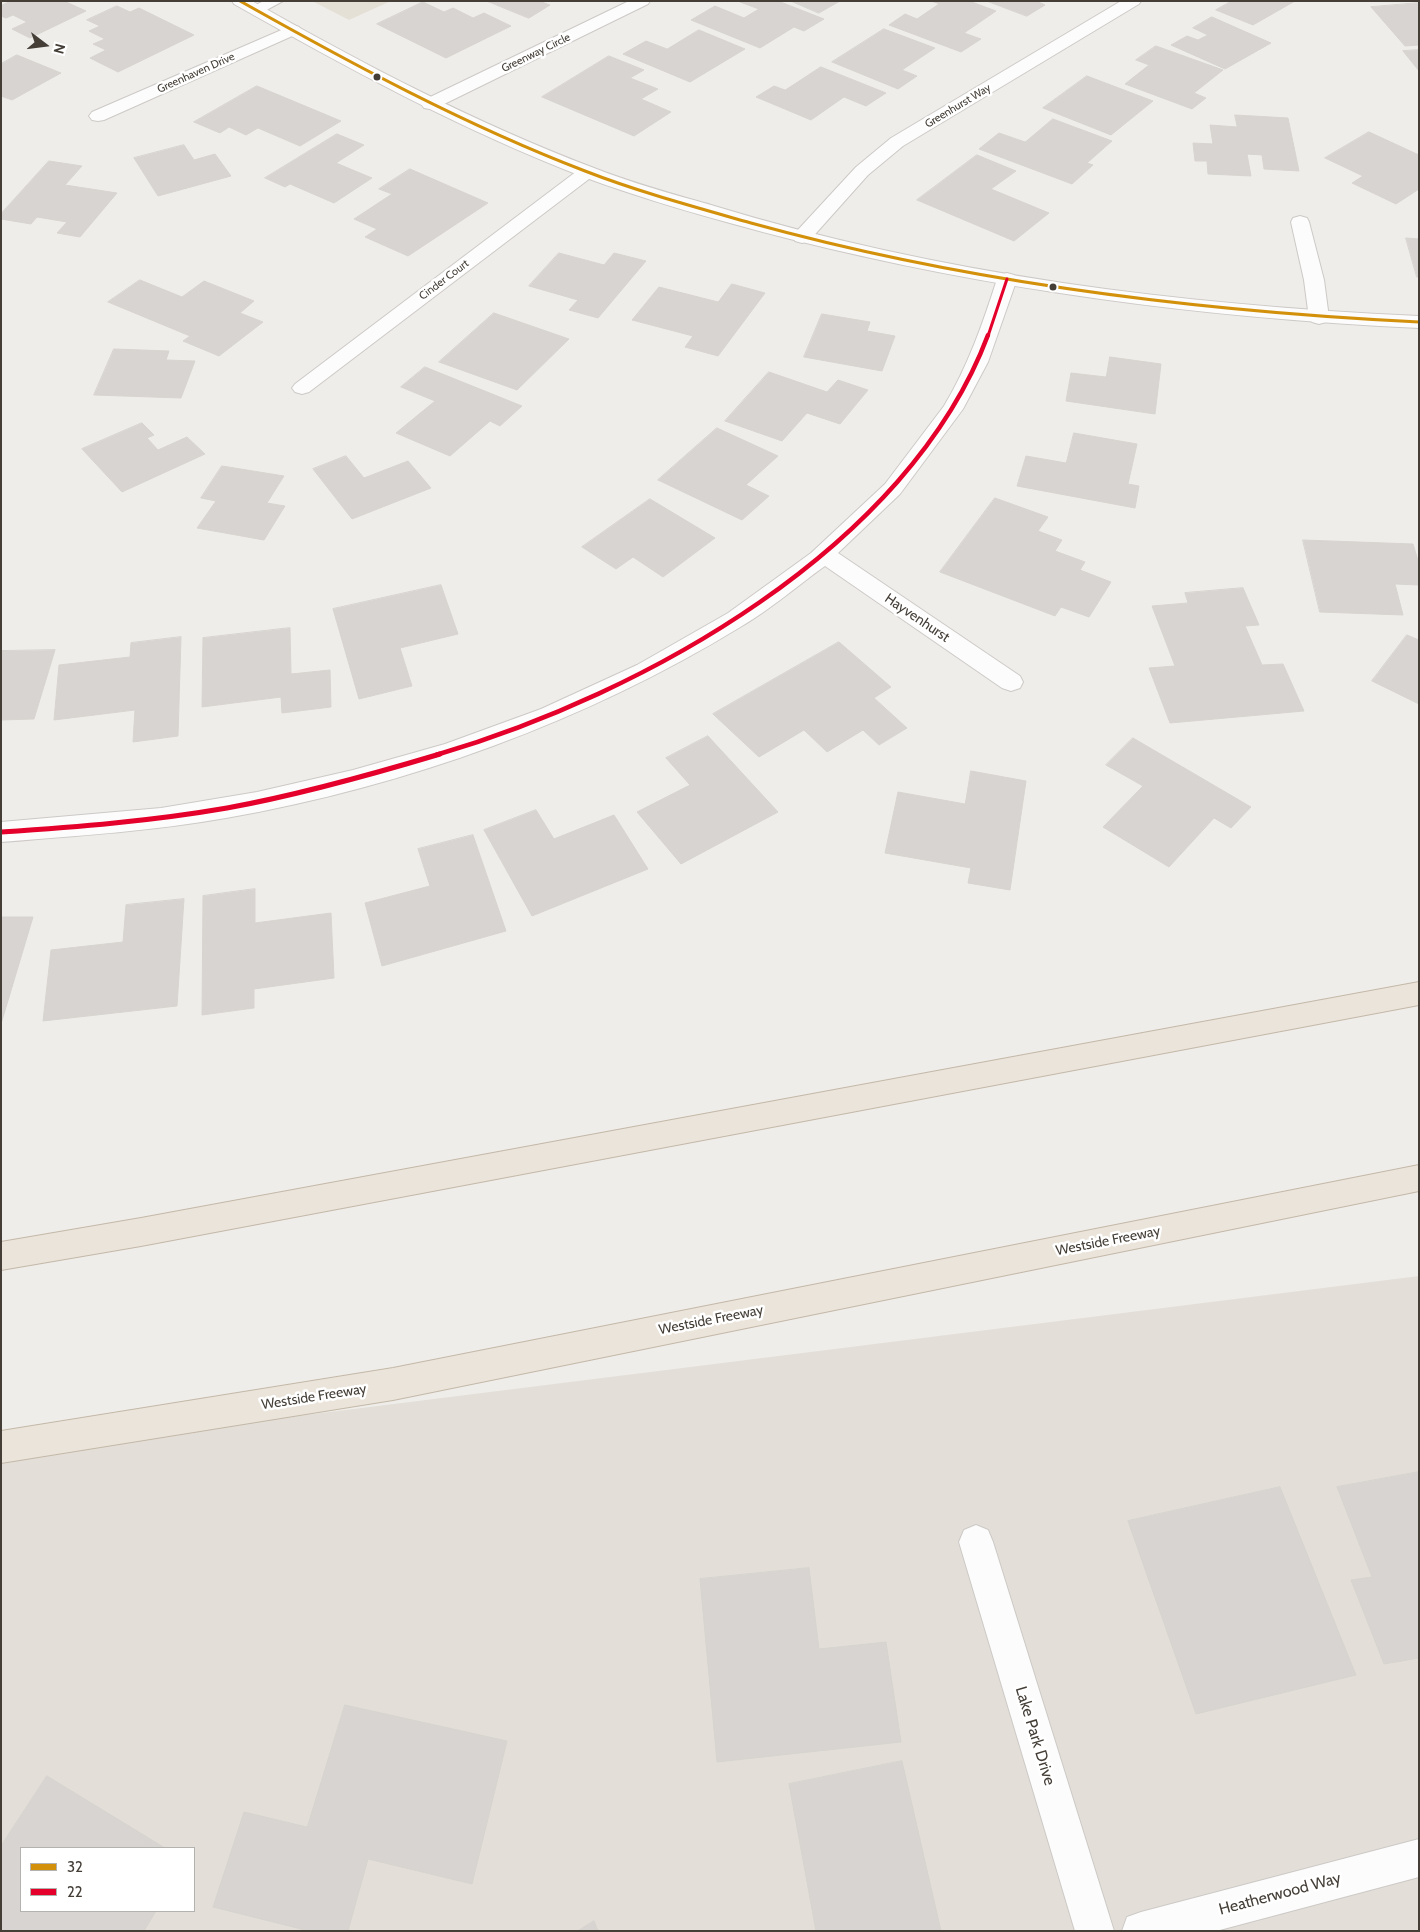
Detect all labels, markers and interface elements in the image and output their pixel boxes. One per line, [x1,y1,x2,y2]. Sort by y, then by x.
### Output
north arrow [20,20,70,70]
street label: Greenway Circle [499,31,573,75]
text: N [50,42,69,56]
street label: Greenhaven Drive [155,50,237,96]
unlabelled marker [372,72,382,82]
street label: Greenhurst Way [923,81,993,131]
street label: Cinder Court [417,257,471,303]
unlabelled marker [1048,282,1058,292]
street label: Hayvenhurst [881,590,953,646]
street label: Westside Freeway [1054,1223,1162,1259]
street label: Westside Freeway [657,1302,765,1338]
street label: Westside Freeway [260,1380,368,1414]
street label: Lake Park Drive [1011,1684,1059,1788]
legend [20,1847,195,1912]
text: 32 [67,1858,83,1876]
street label: Heatherwood Way [1217,1868,1343,1920]
text: 22 [67,1883,83,1901]

